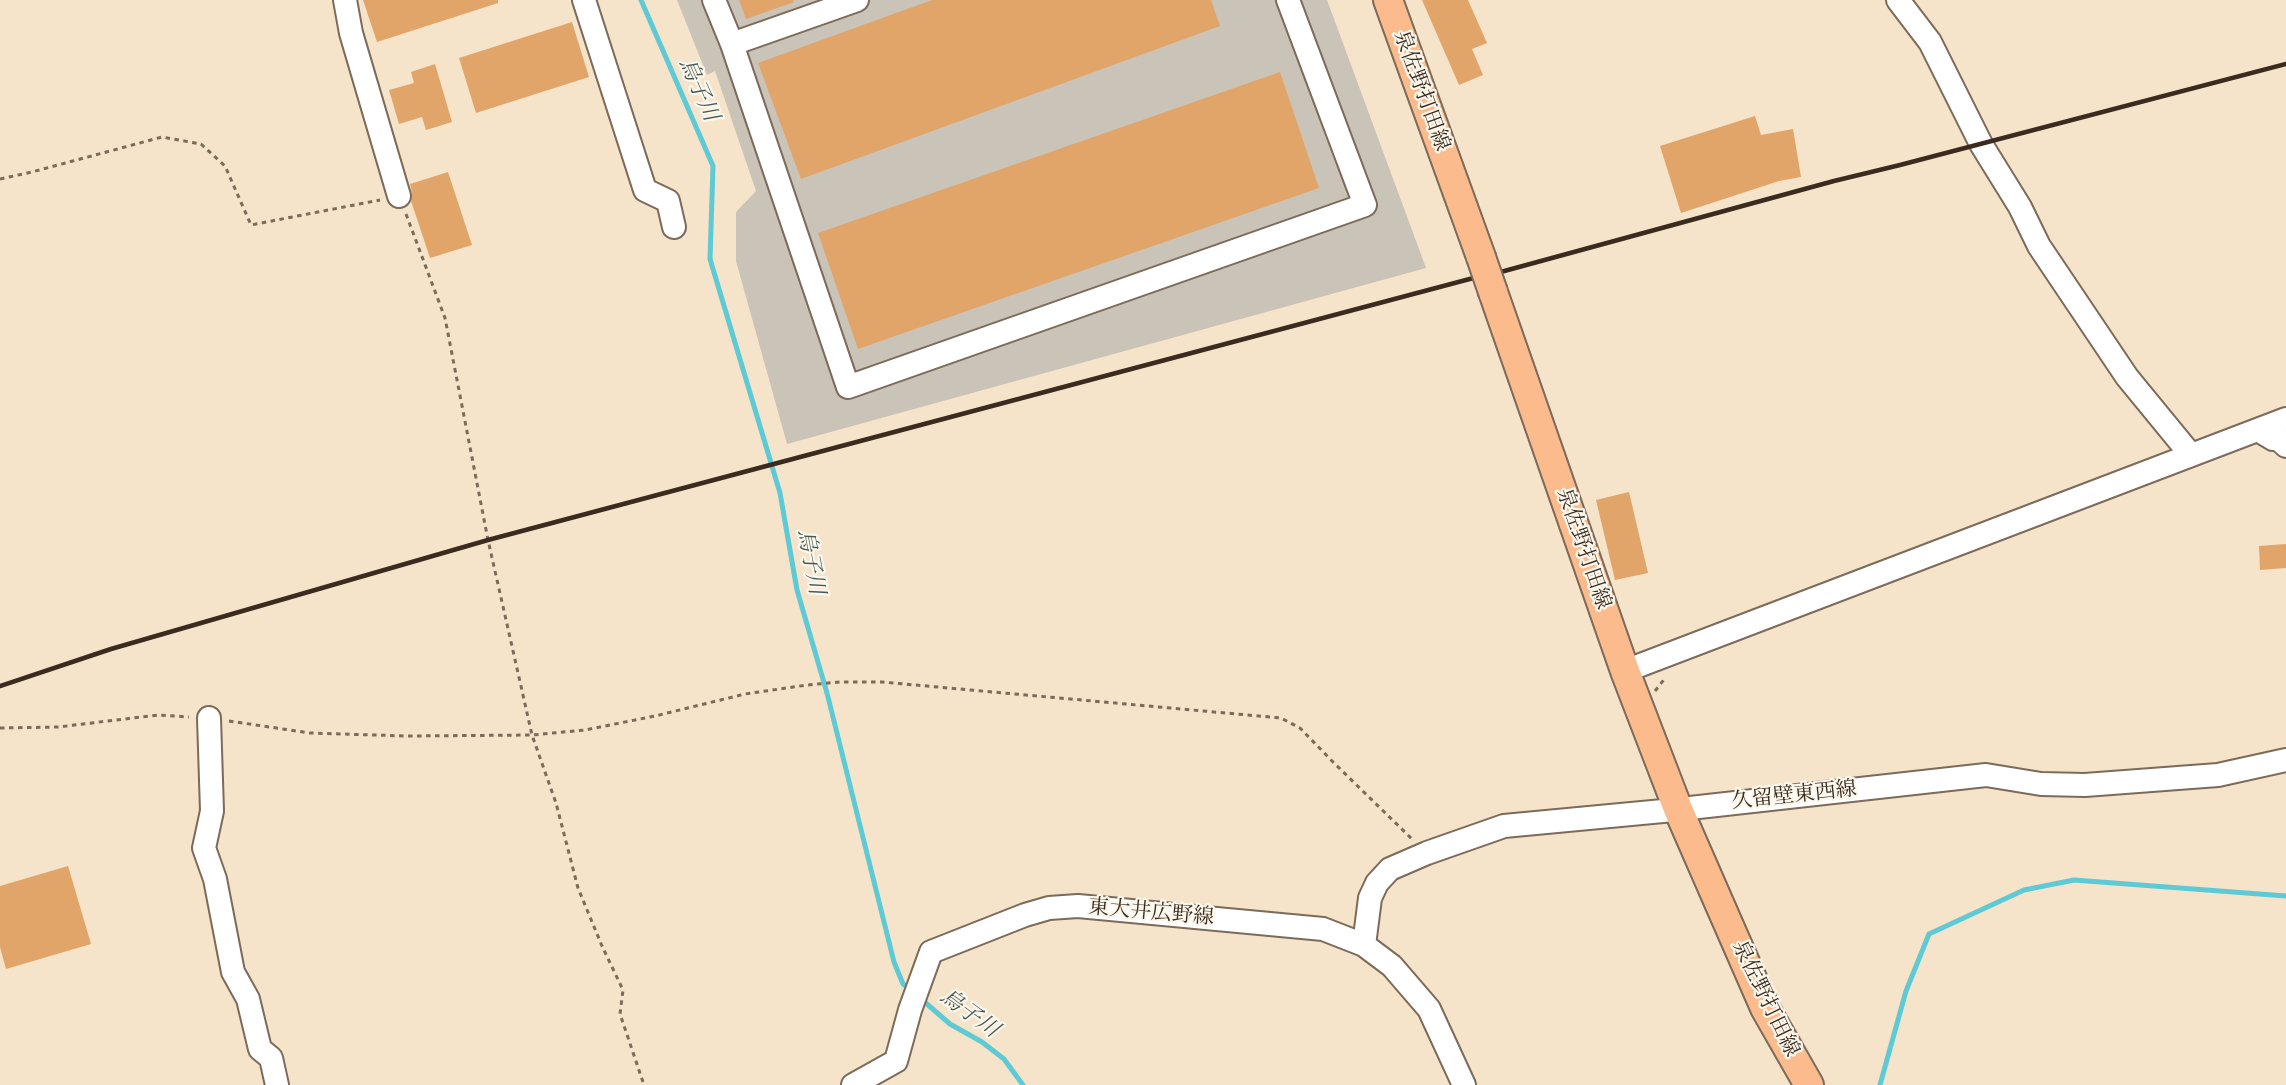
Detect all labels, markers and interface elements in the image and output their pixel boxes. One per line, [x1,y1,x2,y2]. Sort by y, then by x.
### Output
street label: 泉佐野打田線 [1388,27,1454,155]
water label: 烏子川 [673,54,723,126]
street label: 泉佐野打田線 [1551,485,1615,613]
water label: 烏子川 [791,527,829,597]
street label: 久留壁東西線 [1730,777,1858,815]
street label: 東大井広野線 [1087,895,1215,931]
street label: 泉佐野打田線 [1726,937,1804,1061]
water label: 烏子川 [935,984,1003,1044]

